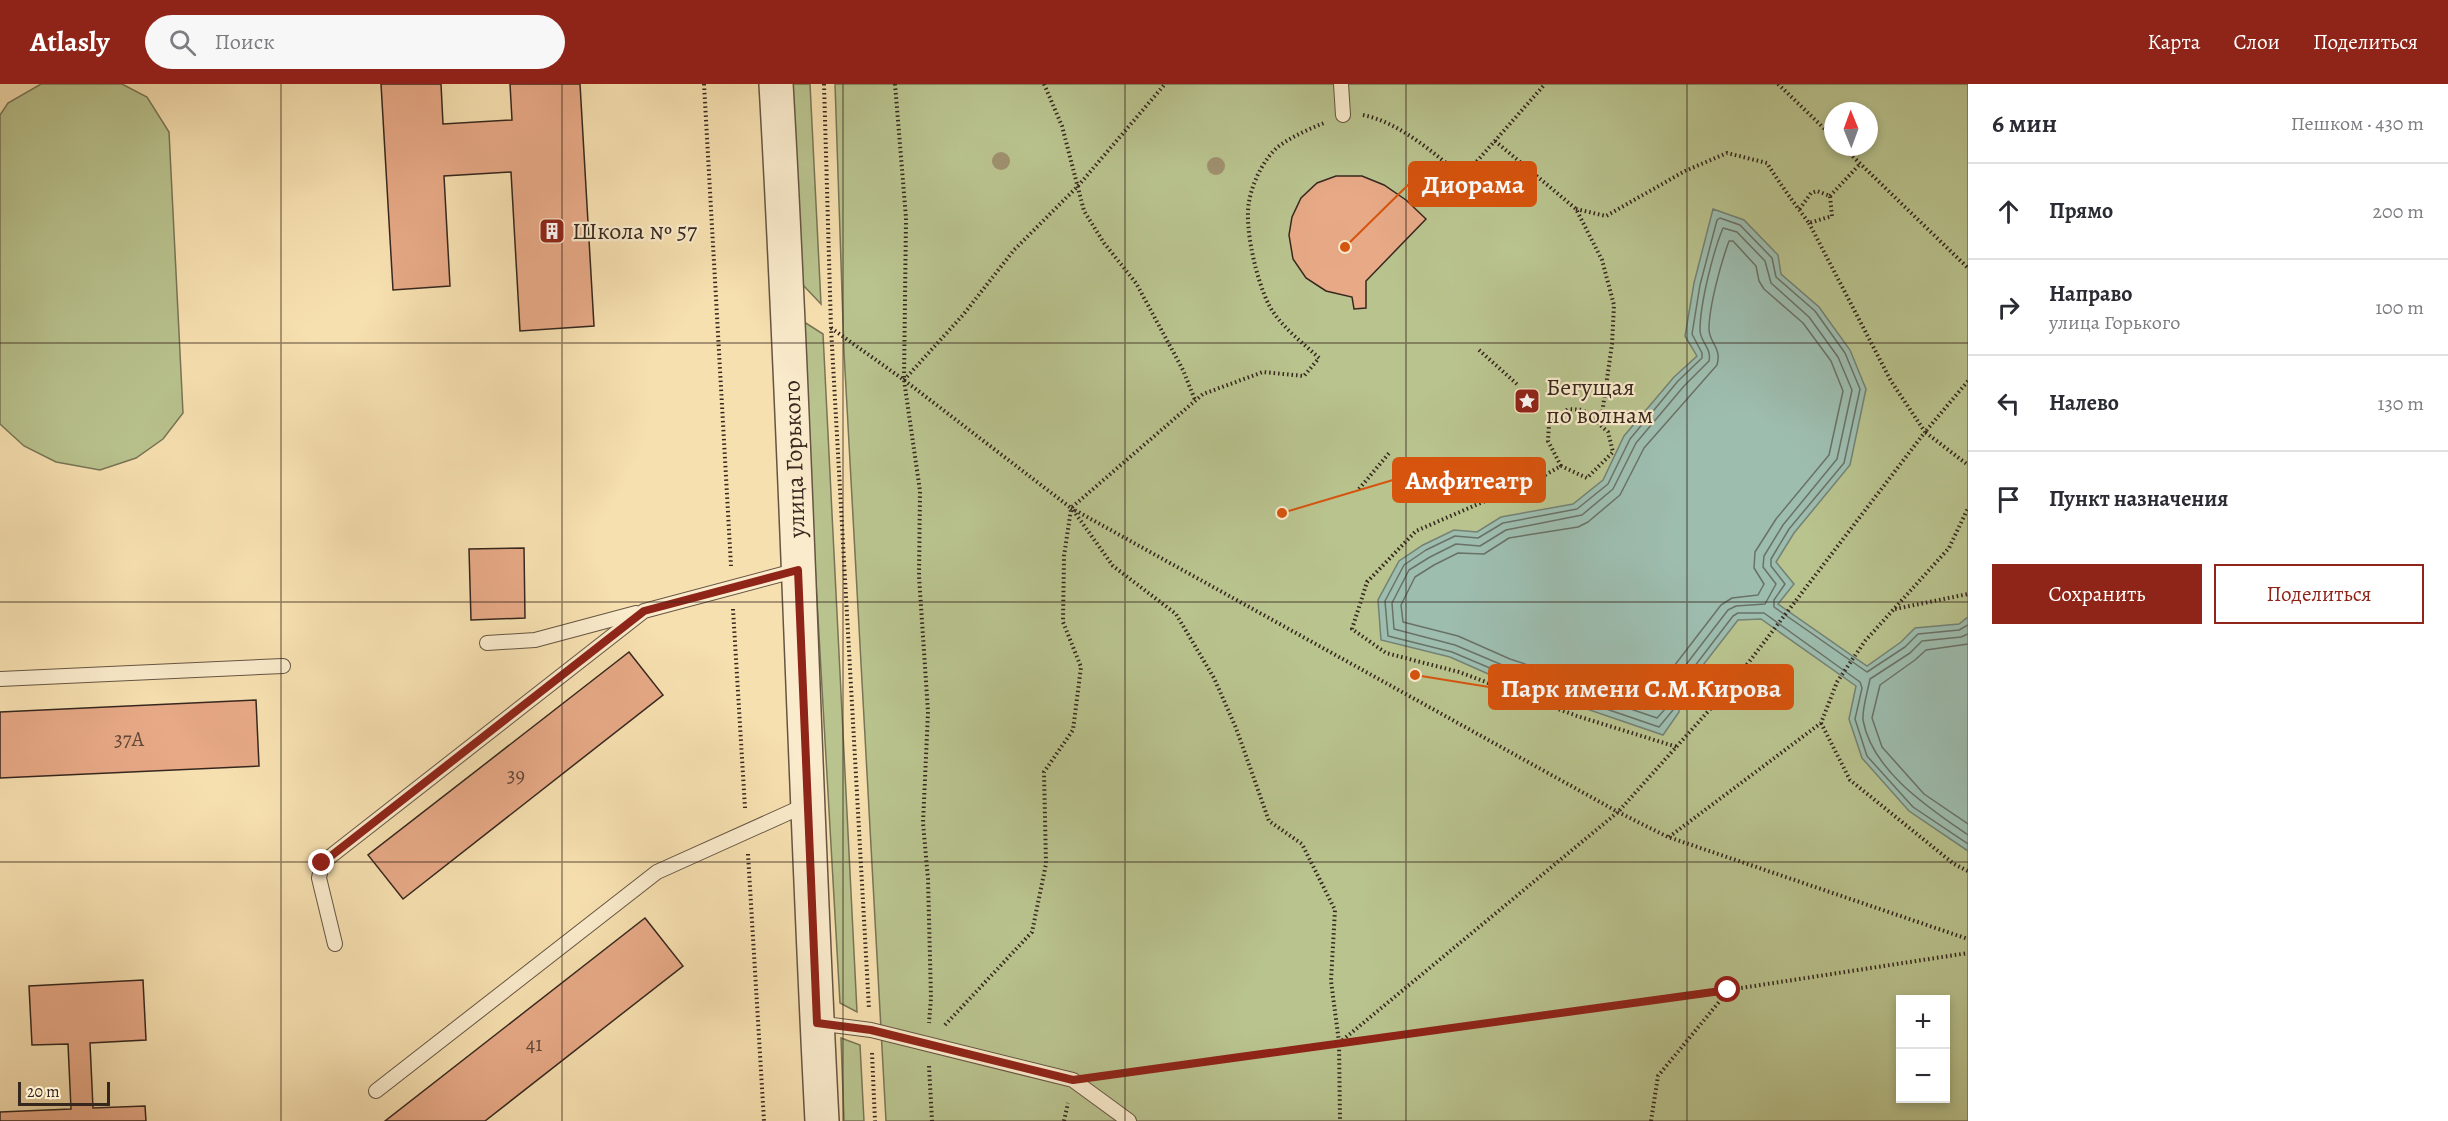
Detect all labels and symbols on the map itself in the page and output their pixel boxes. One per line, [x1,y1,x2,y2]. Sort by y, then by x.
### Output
north arrow [1824,102,1878,156]
callout: Диорама [1409,162,1536,206]
text: Диорама [1422,167,1525,202]
place label: Школа № 57 [572,215,698,247]
building icon: Школа № 57 [537,216,567,246]
place label: Бегущая по волнам [1546,371,1653,431]
street label: улица Горького [775,380,813,539]
place icon: Бегущая по волнам [1512,386,1542,416]
callout: Амфитеатр [1393,458,1545,502]
text: Амфитеатр [1404,463,1533,498]
callout: Парк имени С.М.Кирова [1489,665,1793,709]
text: Парк имени С.М.Кирова [1501,671,1782,706]
house number: 37А [114,725,145,753]
house number: 39 [507,761,525,789]
route end [308,849,334,875]
route start [1714,976,1740,1002]
house number: 41 [526,1030,542,1058]
scale bar [18,1079,110,1106]

